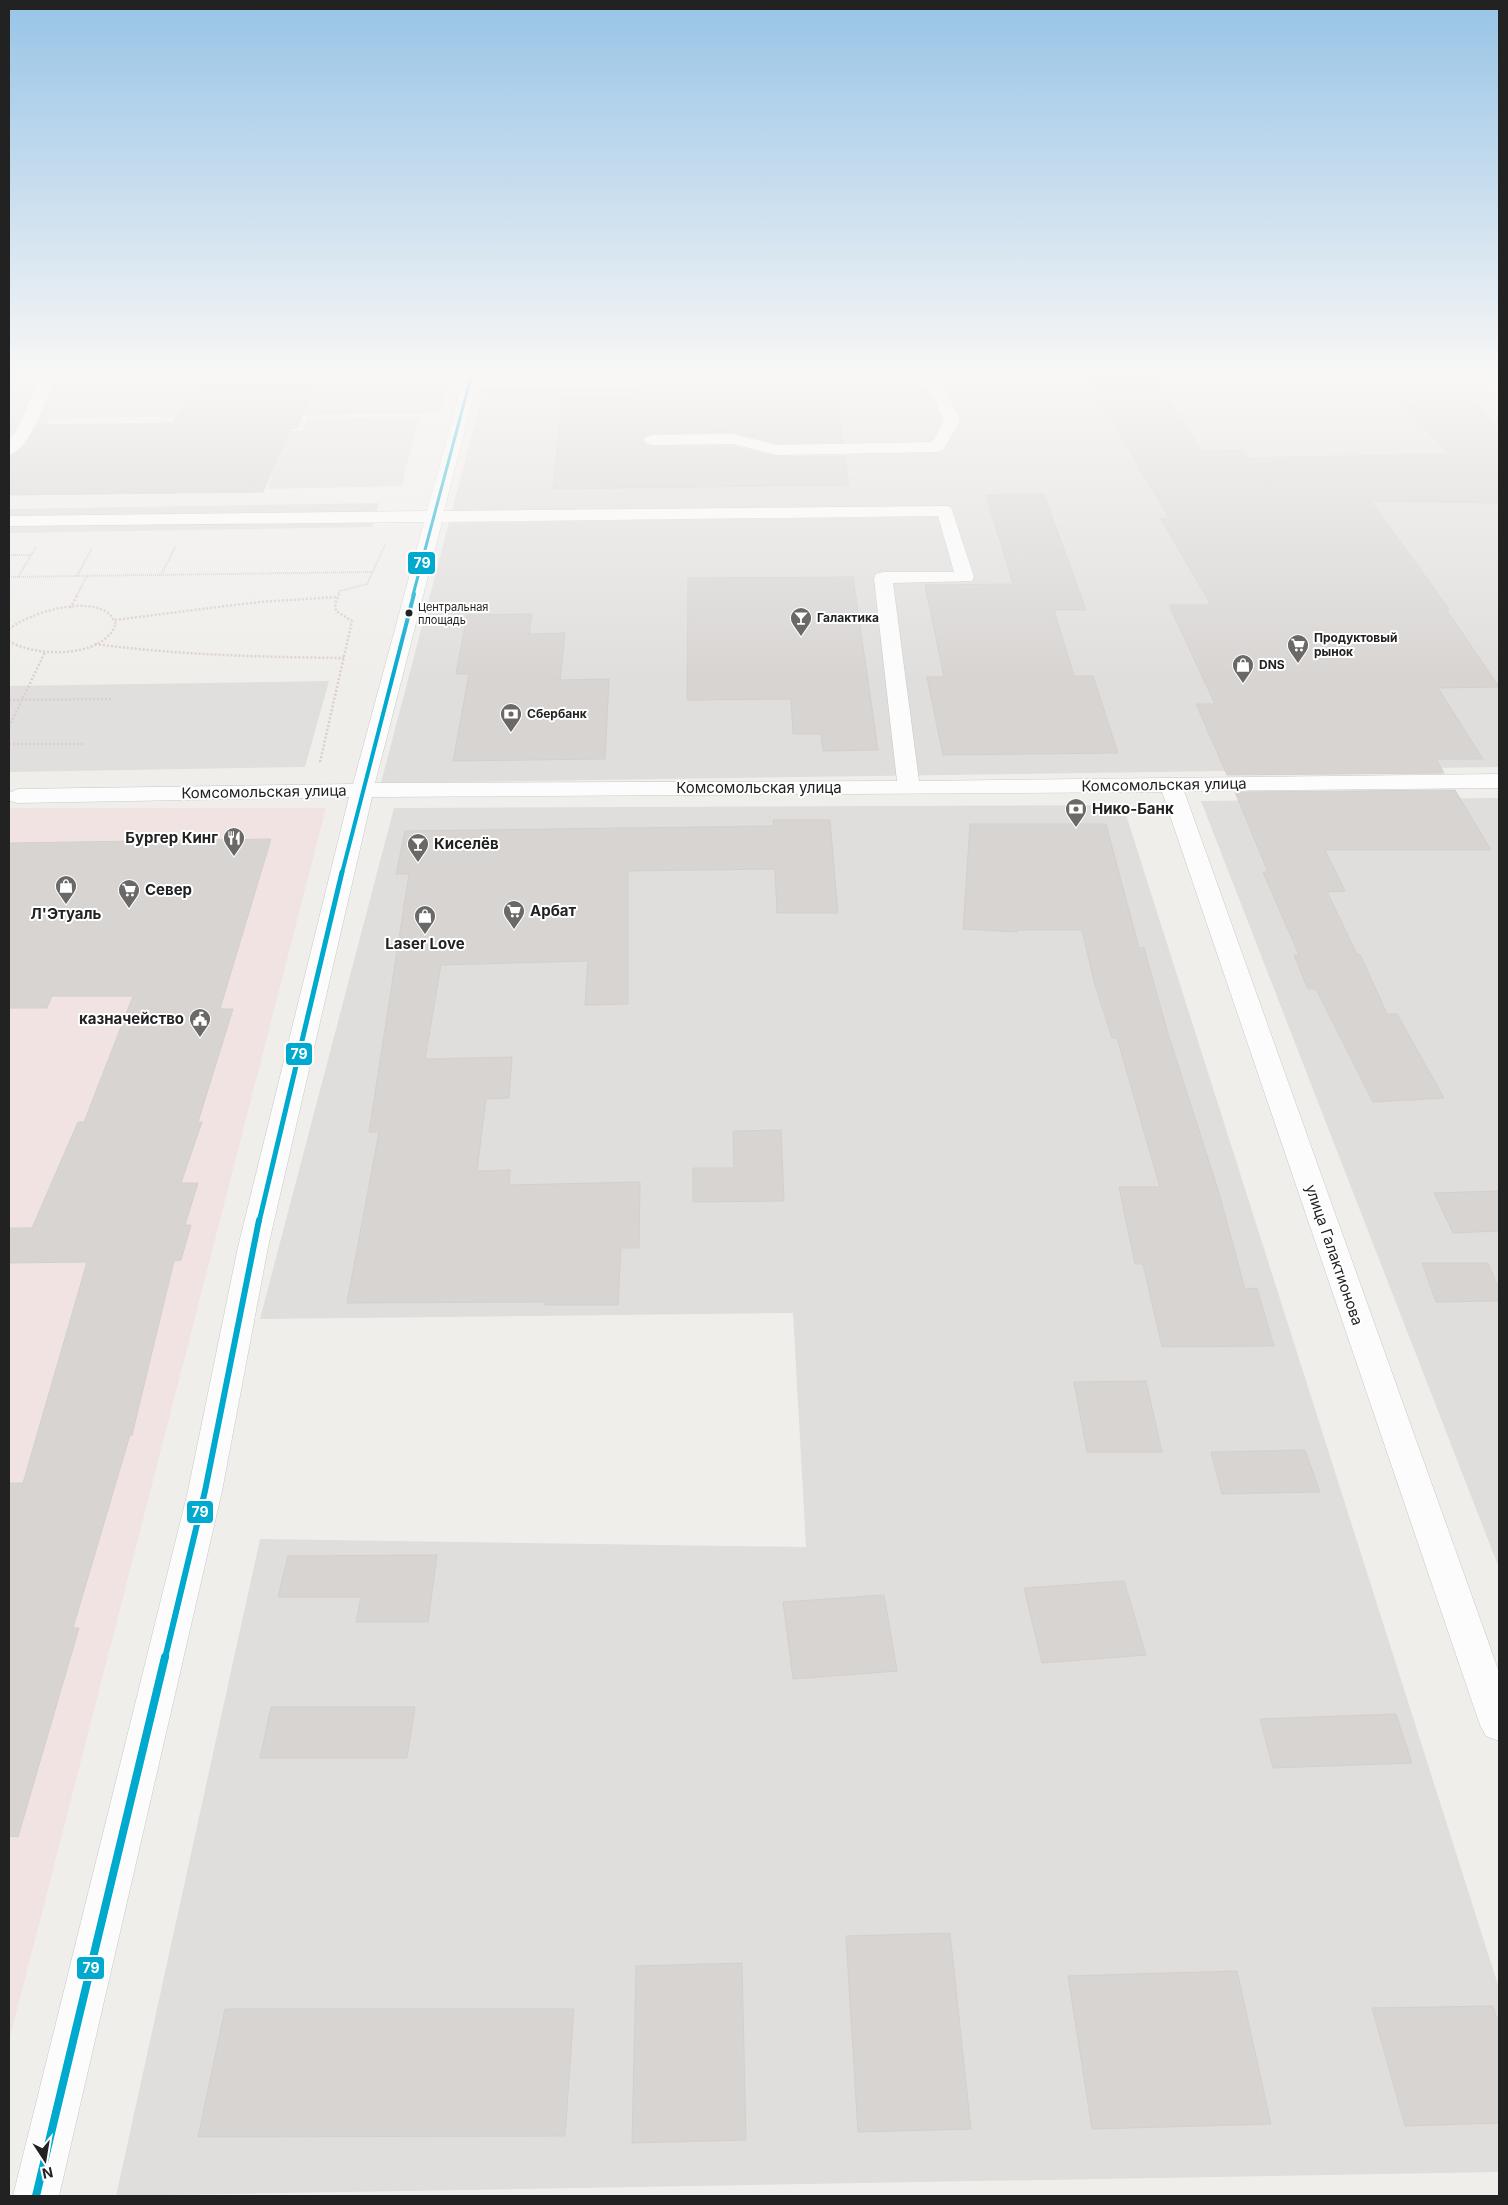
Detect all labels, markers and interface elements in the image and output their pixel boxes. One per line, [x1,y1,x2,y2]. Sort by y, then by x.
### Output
line badge: 79 [407,551,436,575]
text: 79 [413,554,431,571]
place label: Центральная площадь [418,600,488,627]
bar icon: Галактика [789,606,813,637]
marker: Центральная площадь [404,608,414,618]
place label: Галактика [817,610,879,625]
place label: Продуктовый рынок [1314,630,1397,659]
supermarket icon: Продуктовый рынок [1286,633,1310,664]
shop icon: DNS [1231,653,1255,684]
place label: DNS [1259,657,1285,672]
bank icon: Сбербанк [499,702,523,733]
place label: Сбербанк [527,706,587,721]
street label: Комсомольская улица [1081,774,1247,795]
street label: Комсомольская улица [676,778,842,797]
street label: Комсомольская улица [181,781,347,802]
bank icon: Нико-Банк [1064,797,1088,828]
place label: Нико-Банк [1092,799,1174,818]
restaurant icon: Бургер Кинг [222,826,246,857]
place label: Бургер Кинг [125,828,218,847]
bar icon: Киселёв [406,832,430,863]
place label: Киселёв [434,834,499,853]
shop icon: Л'Этуаль [54,874,78,905]
supermarket icon: Север [117,878,141,909]
place label: Север [145,880,192,899]
supermarket icon: Арбат [502,899,526,930]
place label: Арбат [530,901,577,920]
place label: Л'Этуаль [31,904,102,923]
shop icon: Laser Love [413,904,437,935]
place label: Laser Love [385,934,465,953]
public building icon: казначейство [188,1007,212,1038]
place label: казначейство [79,1009,184,1028]
line badge: 79 [285,1042,313,1066]
text: 79 [290,1045,308,1062]
street label: улица Галактионова [1301,1182,1368,1328]
line badge: 79 [186,1500,214,1524]
text: 79 [191,1503,209,1520]
line badge: 79 [76,1956,105,1980]
text: 79 [82,1959,100,1976]
north arrow [20,2135,70,2185]
text: N [41,2164,55,2183]

